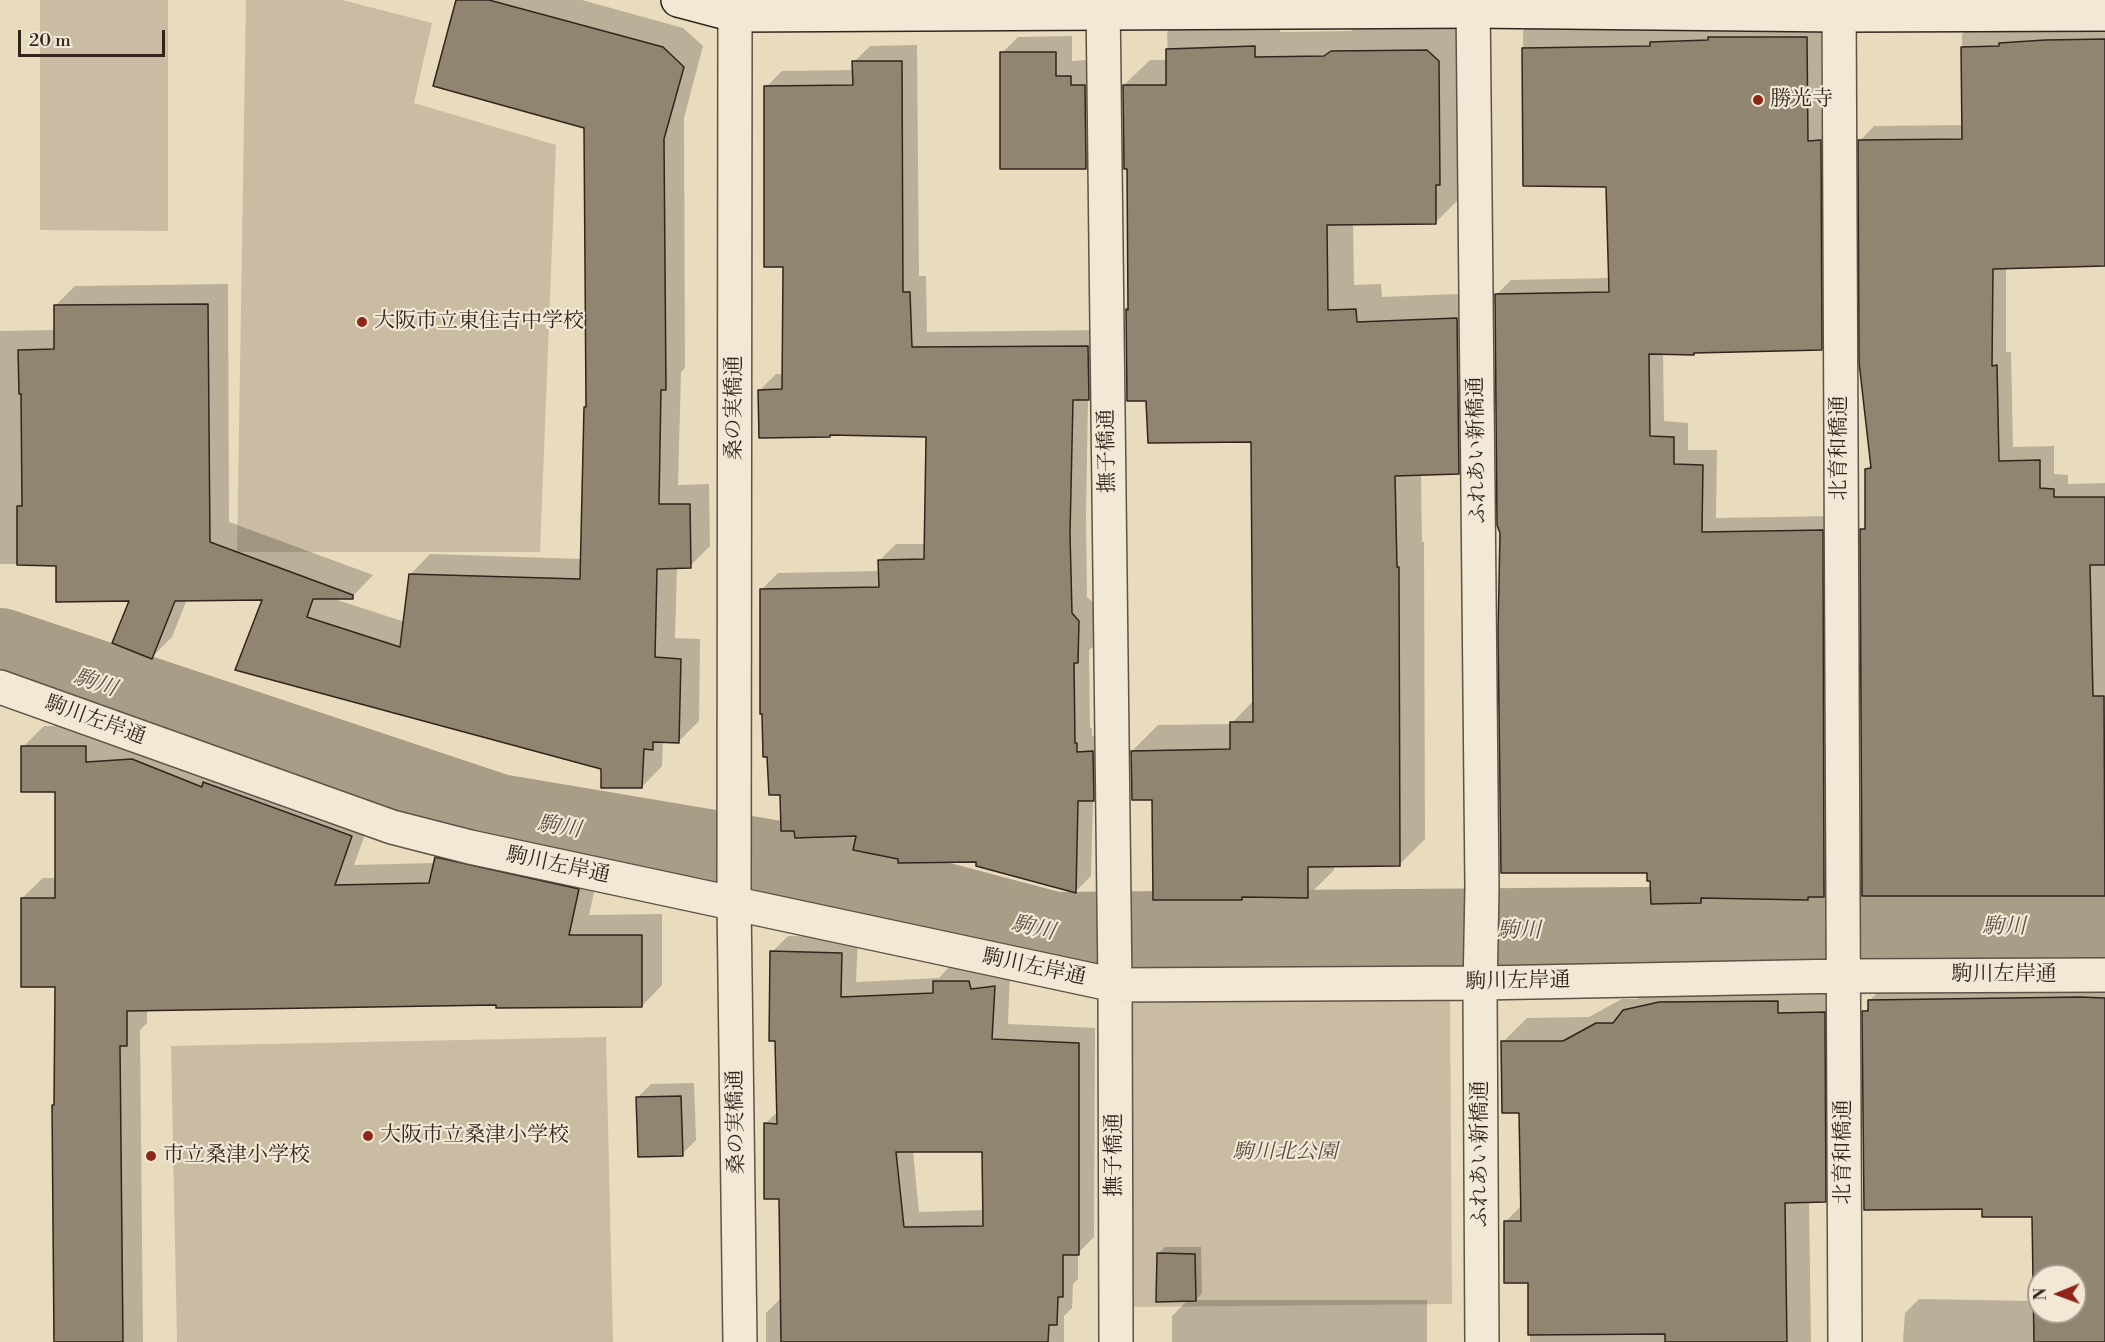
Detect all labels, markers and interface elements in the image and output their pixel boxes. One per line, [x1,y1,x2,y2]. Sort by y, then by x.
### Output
scale bar [21,18,168,56]
text: 20 m [29,29,71,52]
place label: 勝光寺 [1770,87,1833,113]
marker: 勝光寺 [1751,93,1765,107]
place label: 大阪市立東住吉中学校 [374,309,584,335]
marker: 大阪市立東住吉中学校 [355,315,369,329]
street label: 桑の実橋通 [722,356,748,460]
street label: ふれあい新橋通 [1464,376,1492,524]
street label: 北育和橋通 [1827,396,1853,500]
street label: 撫子橋通 [1095,409,1121,493]
water label: 駒川 [70,665,120,703]
street label: 駒川左岸通 [41,691,149,751]
water label: 駒川 [535,812,583,844]
street label: 駒川左岸通 [504,843,612,889]
water label: 駒川 [1009,912,1057,946]
water label: 駒川 [1982,915,2026,941]
water label: 駒川 [1497,919,1541,945]
street label: 駒川左岸通 [980,945,1088,991]
street label: 駒川左岸通 [1952,962,2056,988]
street label: 駒川左岸通 [1465,968,1571,996]
street label: 桑の実橋通 [723,1069,751,1175]
street label: ふれあい新橋通 [1468,1081,1494,1227]
street label: 北育和橋通 [1831,1100,1857,1204]
street label: 撫子橋通 [1102,1113,1128,1197]
place label: 大阪市立桑津小学校 [380,1123,569,1149]
marker: 大阪市立桑津小学校 [361,1129,375,1143]
park label: 駒川北公園 [1233,1140,1337,1166]
place label: 市立桑津小学校 [163,1143,310,1169]
marker: 市立桑津小学校 [144,1149,158,1163]
north arrow [2027,1264,2087,1324]
text: N [2031,1288,2051,1301]

